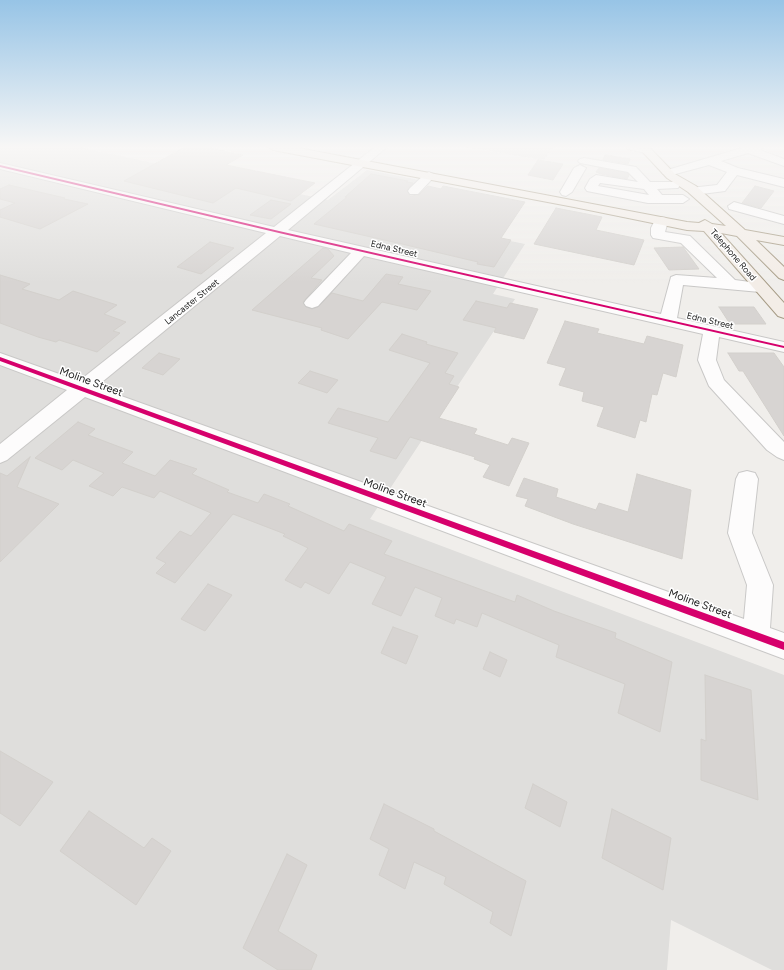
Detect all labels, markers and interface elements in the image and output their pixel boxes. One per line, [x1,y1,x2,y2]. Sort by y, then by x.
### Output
street label: Telephone Road [708,227,758,283]
street label: Edna Street [370,238,418,260]
street label: Lancaster Street [163,277,221,327]
street label: Edna Street [686,310,734,332]
street label: Moline Street [58,364,124,400]
street label: Moline Street [362,475,428,511]
street label: Moline Street [667,586,733,622]

